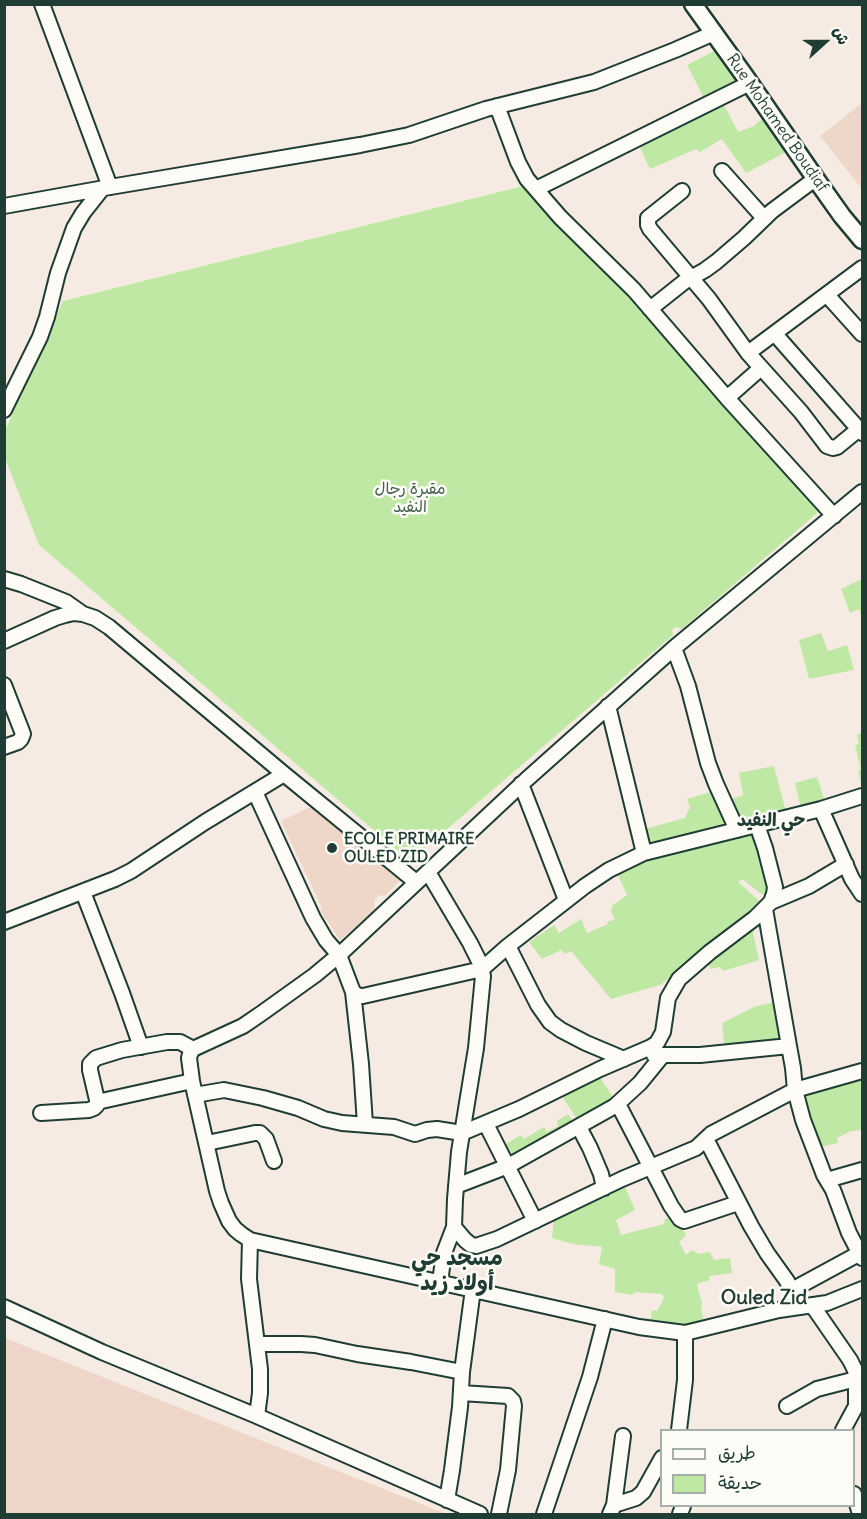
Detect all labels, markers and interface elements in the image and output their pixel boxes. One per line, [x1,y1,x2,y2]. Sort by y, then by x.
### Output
north arrow [795,12,855,72]
text: ش [829,24,854,47]
street label: Rue Mohamed Boudiaf [722,50,832,196]
park label: مقبرة رجال النفيد [375,479,445,517]
district label: حي النفيد [737,810,805,832]
place label: ECOLE PRIMAIRE OULED ZID [344,829,474,867]
marker: ECOLE PRIMAIRE OULED ZID [325,841,339,855]
district label: مسجد حي أولاد زيد [411,1246,503,1298]
district label: Ouled Zid [721,1286,807,1310]
legend [660,1429,855,1507]
text: طريق [718,1441,756,1464]
text: حديقة [718,1471,762,1494]

